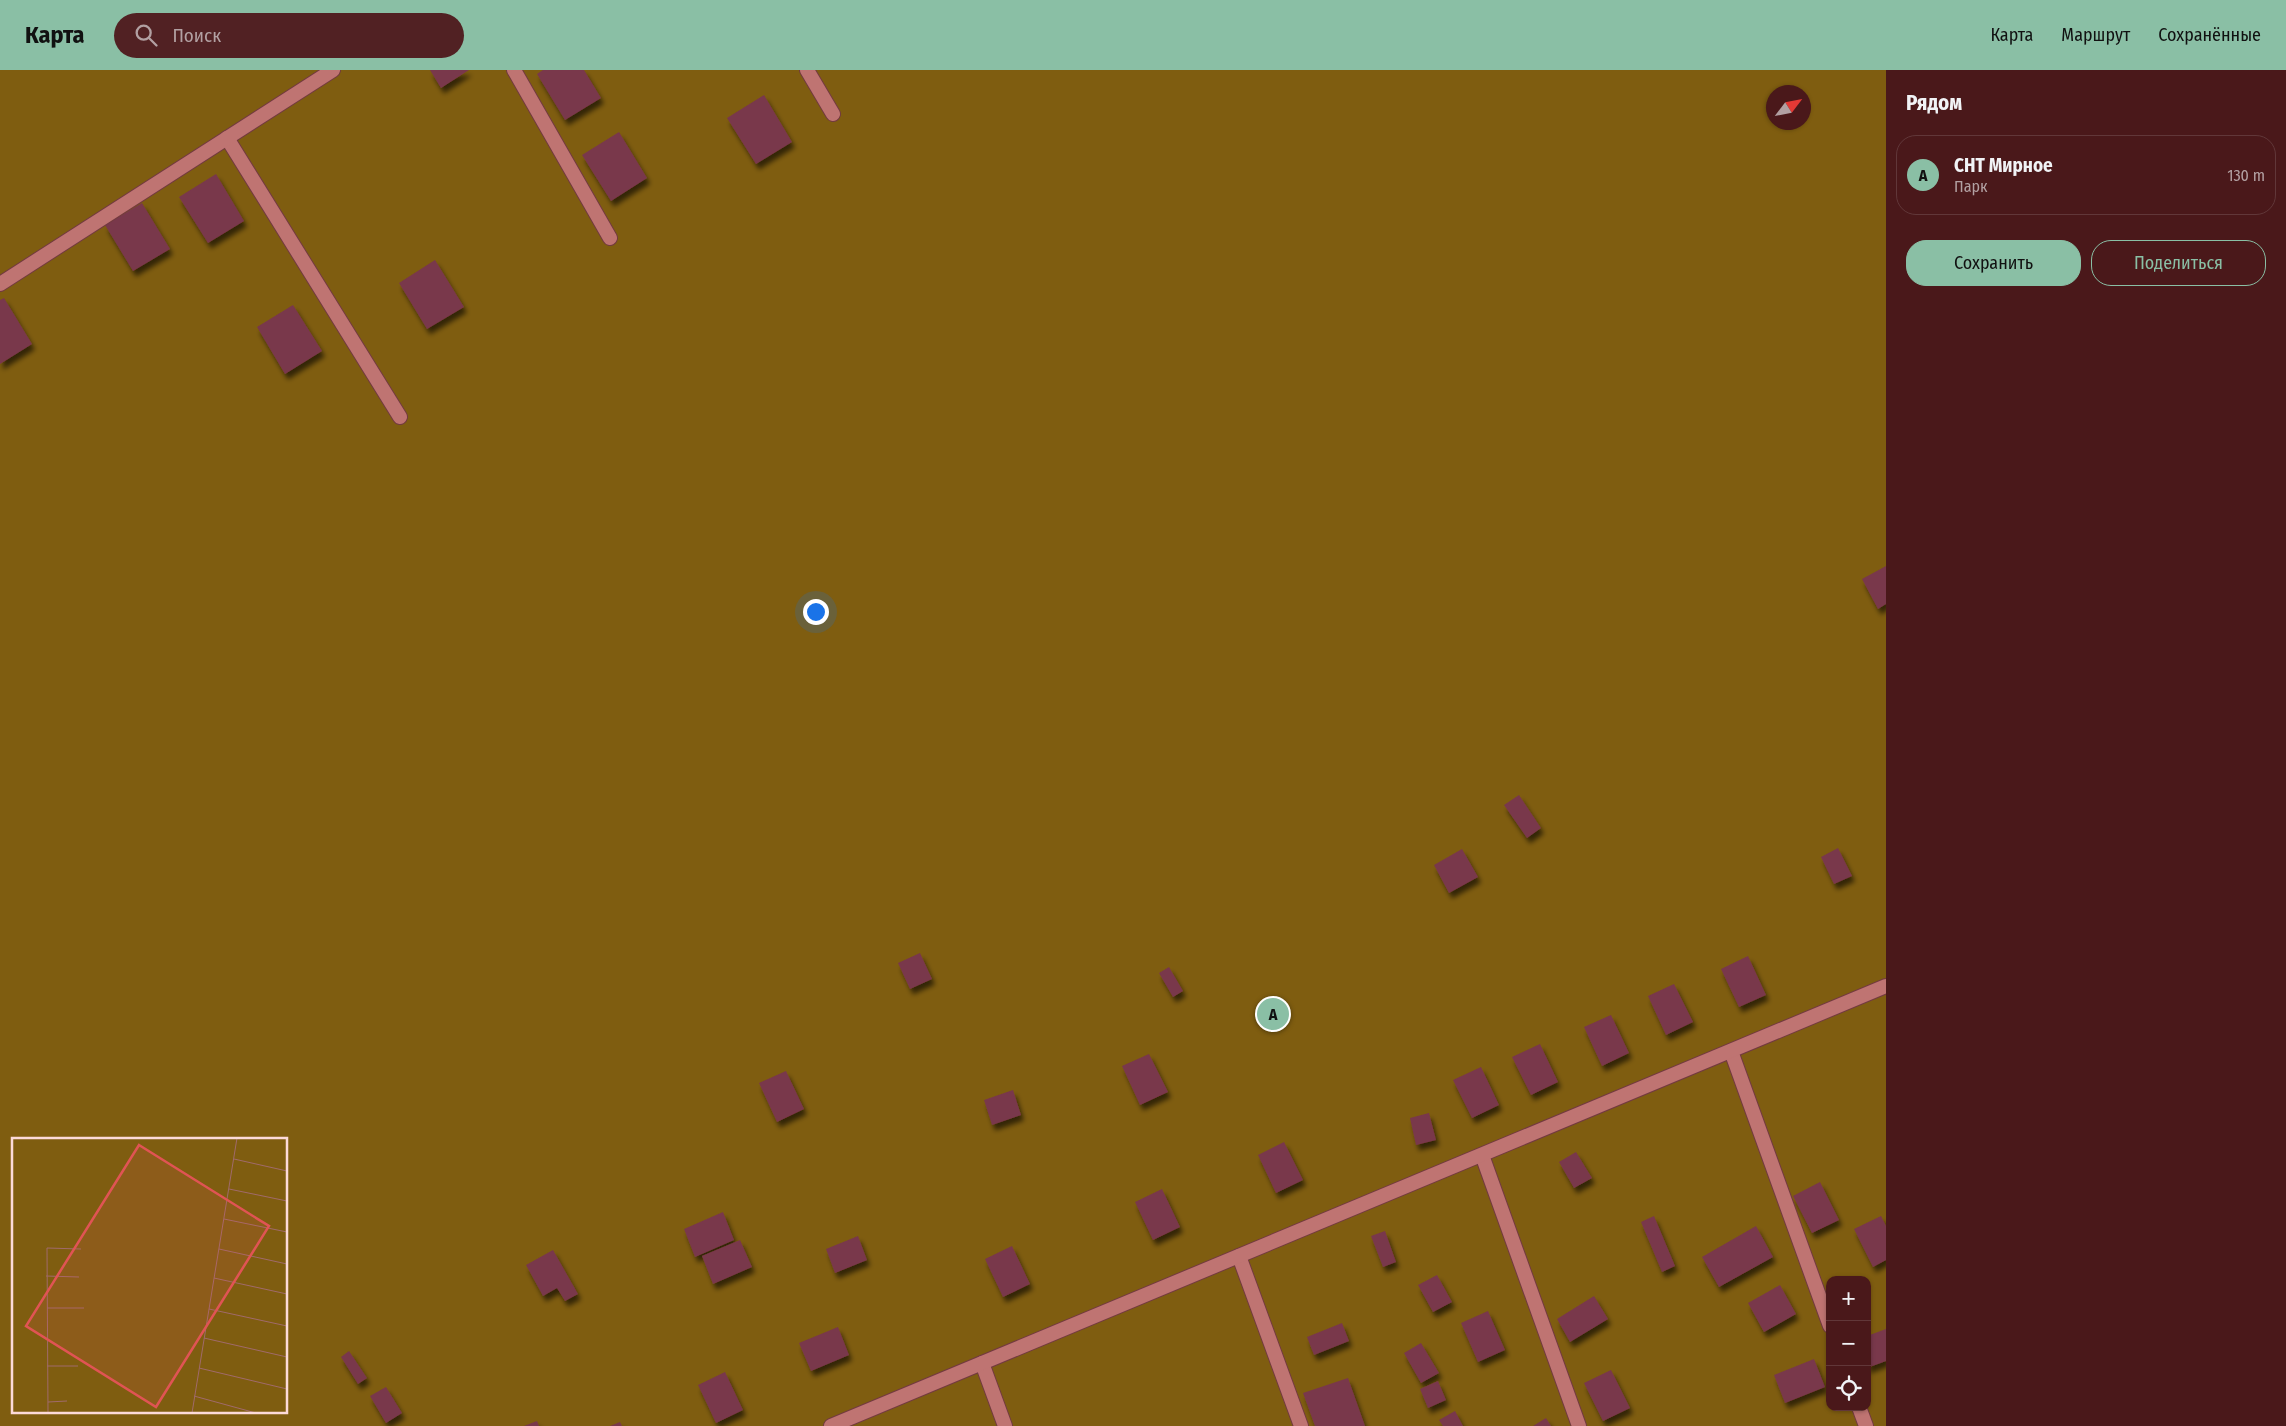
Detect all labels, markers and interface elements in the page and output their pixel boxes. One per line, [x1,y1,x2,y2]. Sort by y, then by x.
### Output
search box [114,13,464,58]
text: Карта [25,21,84,49]
icon: search [132,21,160,49]
text: Поиск [172,24,221,47]
text: Карта [1990,24,2033,46]
text: Маршрут [2061,24,2130,46]
text: Сохранённые [2158,24,2261,46]
north arrow [1766,85,1811,130]
text: Рядом [1906,90,1962,116]
text: СНТ Мирное [1954,154,2053,177]
text: A [1919,166,1927,185]
text: 130 m [2227,166,2265,185]
text: Парк [1954,177,1988,196]
button: Сохранить [1906,240,2081,286]
button: Поделиться [2091,240,2266,286]
your location [803,599,829,625]
pin: A [1257,995,1289,1033]
inset map [12,1138,288,1414]
map controls [1826,1276,1871,1411]
button: + [1826,1276,1871,1321]
button: − [1826,1321,1871,1366]
button: locate [1826,1366,1871,1411]

